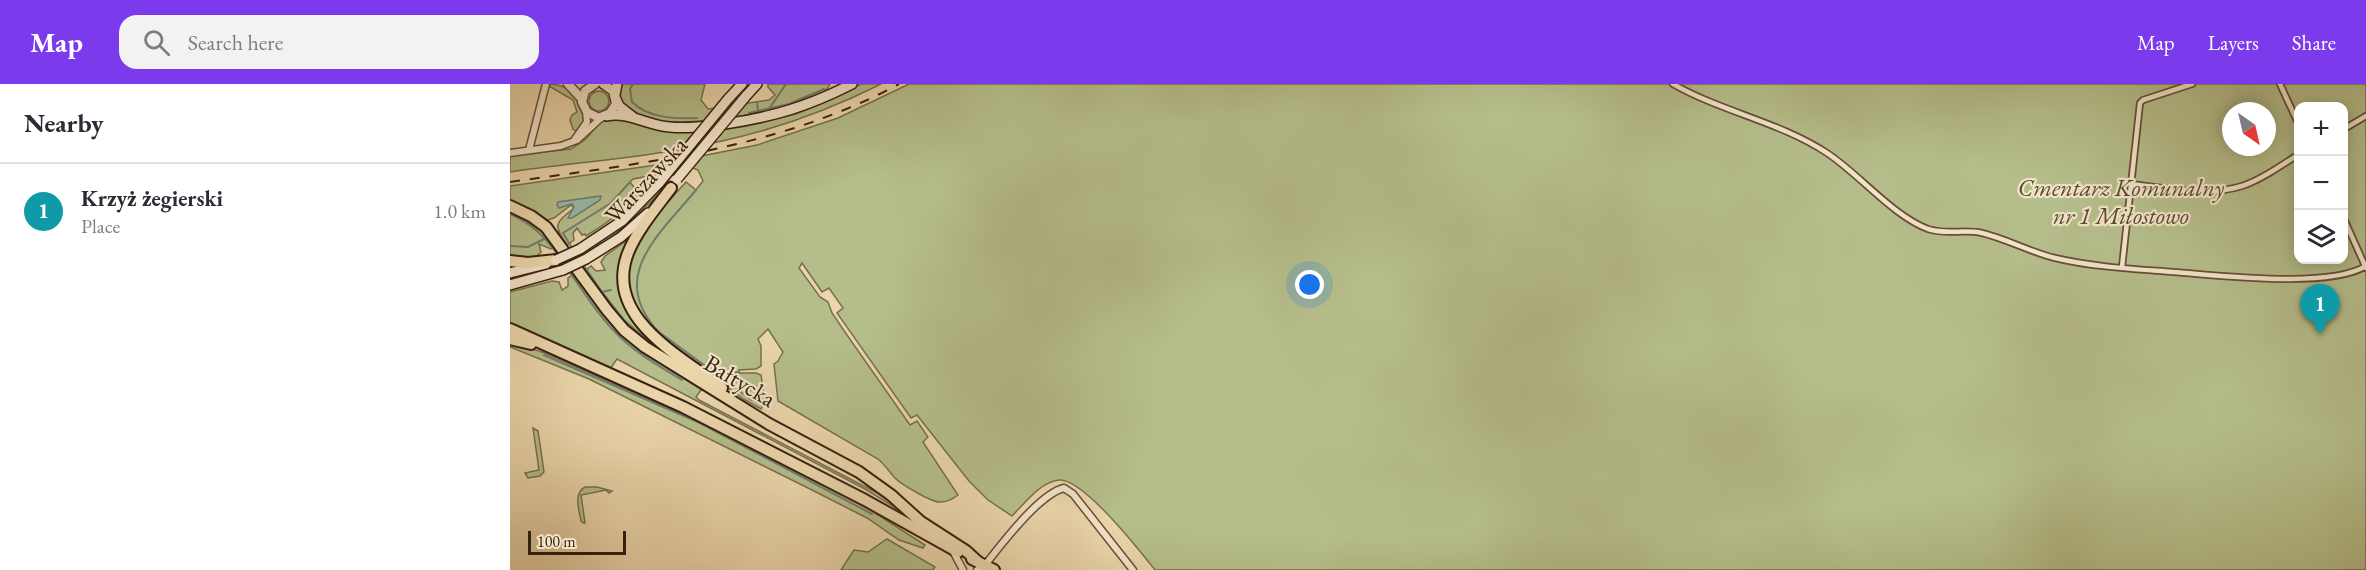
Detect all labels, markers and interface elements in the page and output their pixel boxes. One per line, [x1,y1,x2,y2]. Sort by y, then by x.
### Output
search box [119,15,539,69]
text: Map [30,24,83,60]
icon: search [140,26,173,59]
text: Search here [188,28,283,57]
text: Map [2137,29,2175,56]
text: Layers [2208,29,2259,56]
text: Share [2292,29,2336,56]
north arrow [2222,102,2276,156]
map controls [2294,102,2348,264]
button: + [2294,102,2348,156]
text: Nearby [24,106,104,140]
street label: Warszawska [597,129,694,230]
button: − [2294,156,2348,210]
park label: Cmentarz Komunalny nr 1 Miłostowo [2018,172,2224,231]
text: Krzyż żegierski [81,184,223,213]
text: 1 [38,198,49,224]
text: 1.0 km [433,198,486,224]
button: layers [2294,210,2348,264]
text: Place [81,213,120,239]
your location [1295,270,1324,299]
pin: 1 [2300,284,2340,334]
street label: Bałtycka [699,347,782,414]
scale bar [528,528,626,556]
text: 100 m [537,531,576,552]

